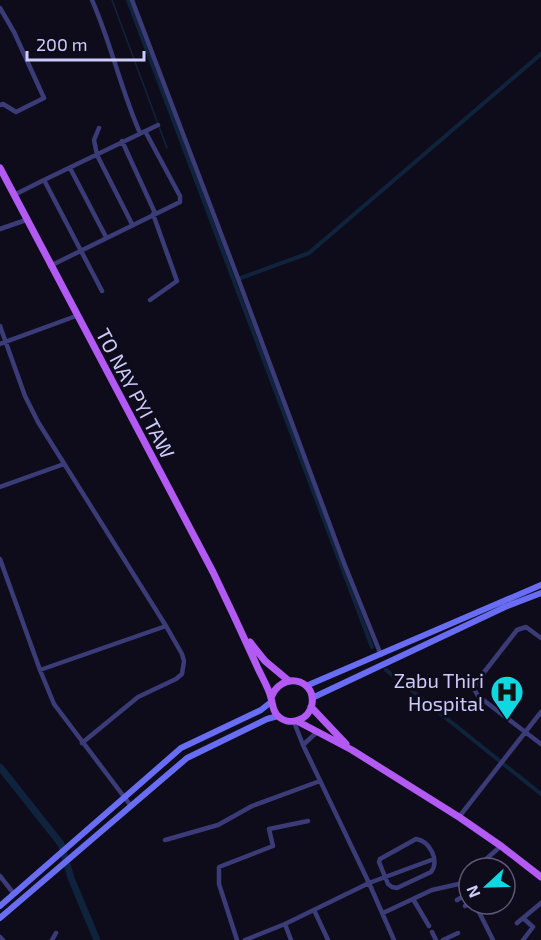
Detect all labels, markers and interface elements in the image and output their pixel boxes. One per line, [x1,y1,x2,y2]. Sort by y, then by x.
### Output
scale bar [27,24,144,62]
text: 200 m [36,33,88,55]
street label: TO NAY PYI TAW [92,324,180,462]
place label: Zabu Thiri Hospital [394,668,484,715]
hospital icon: Zabu Thiri Hospital [489,674,525,721]
north arrow [457,856,517,916]
text: N [462,883,484,901]

